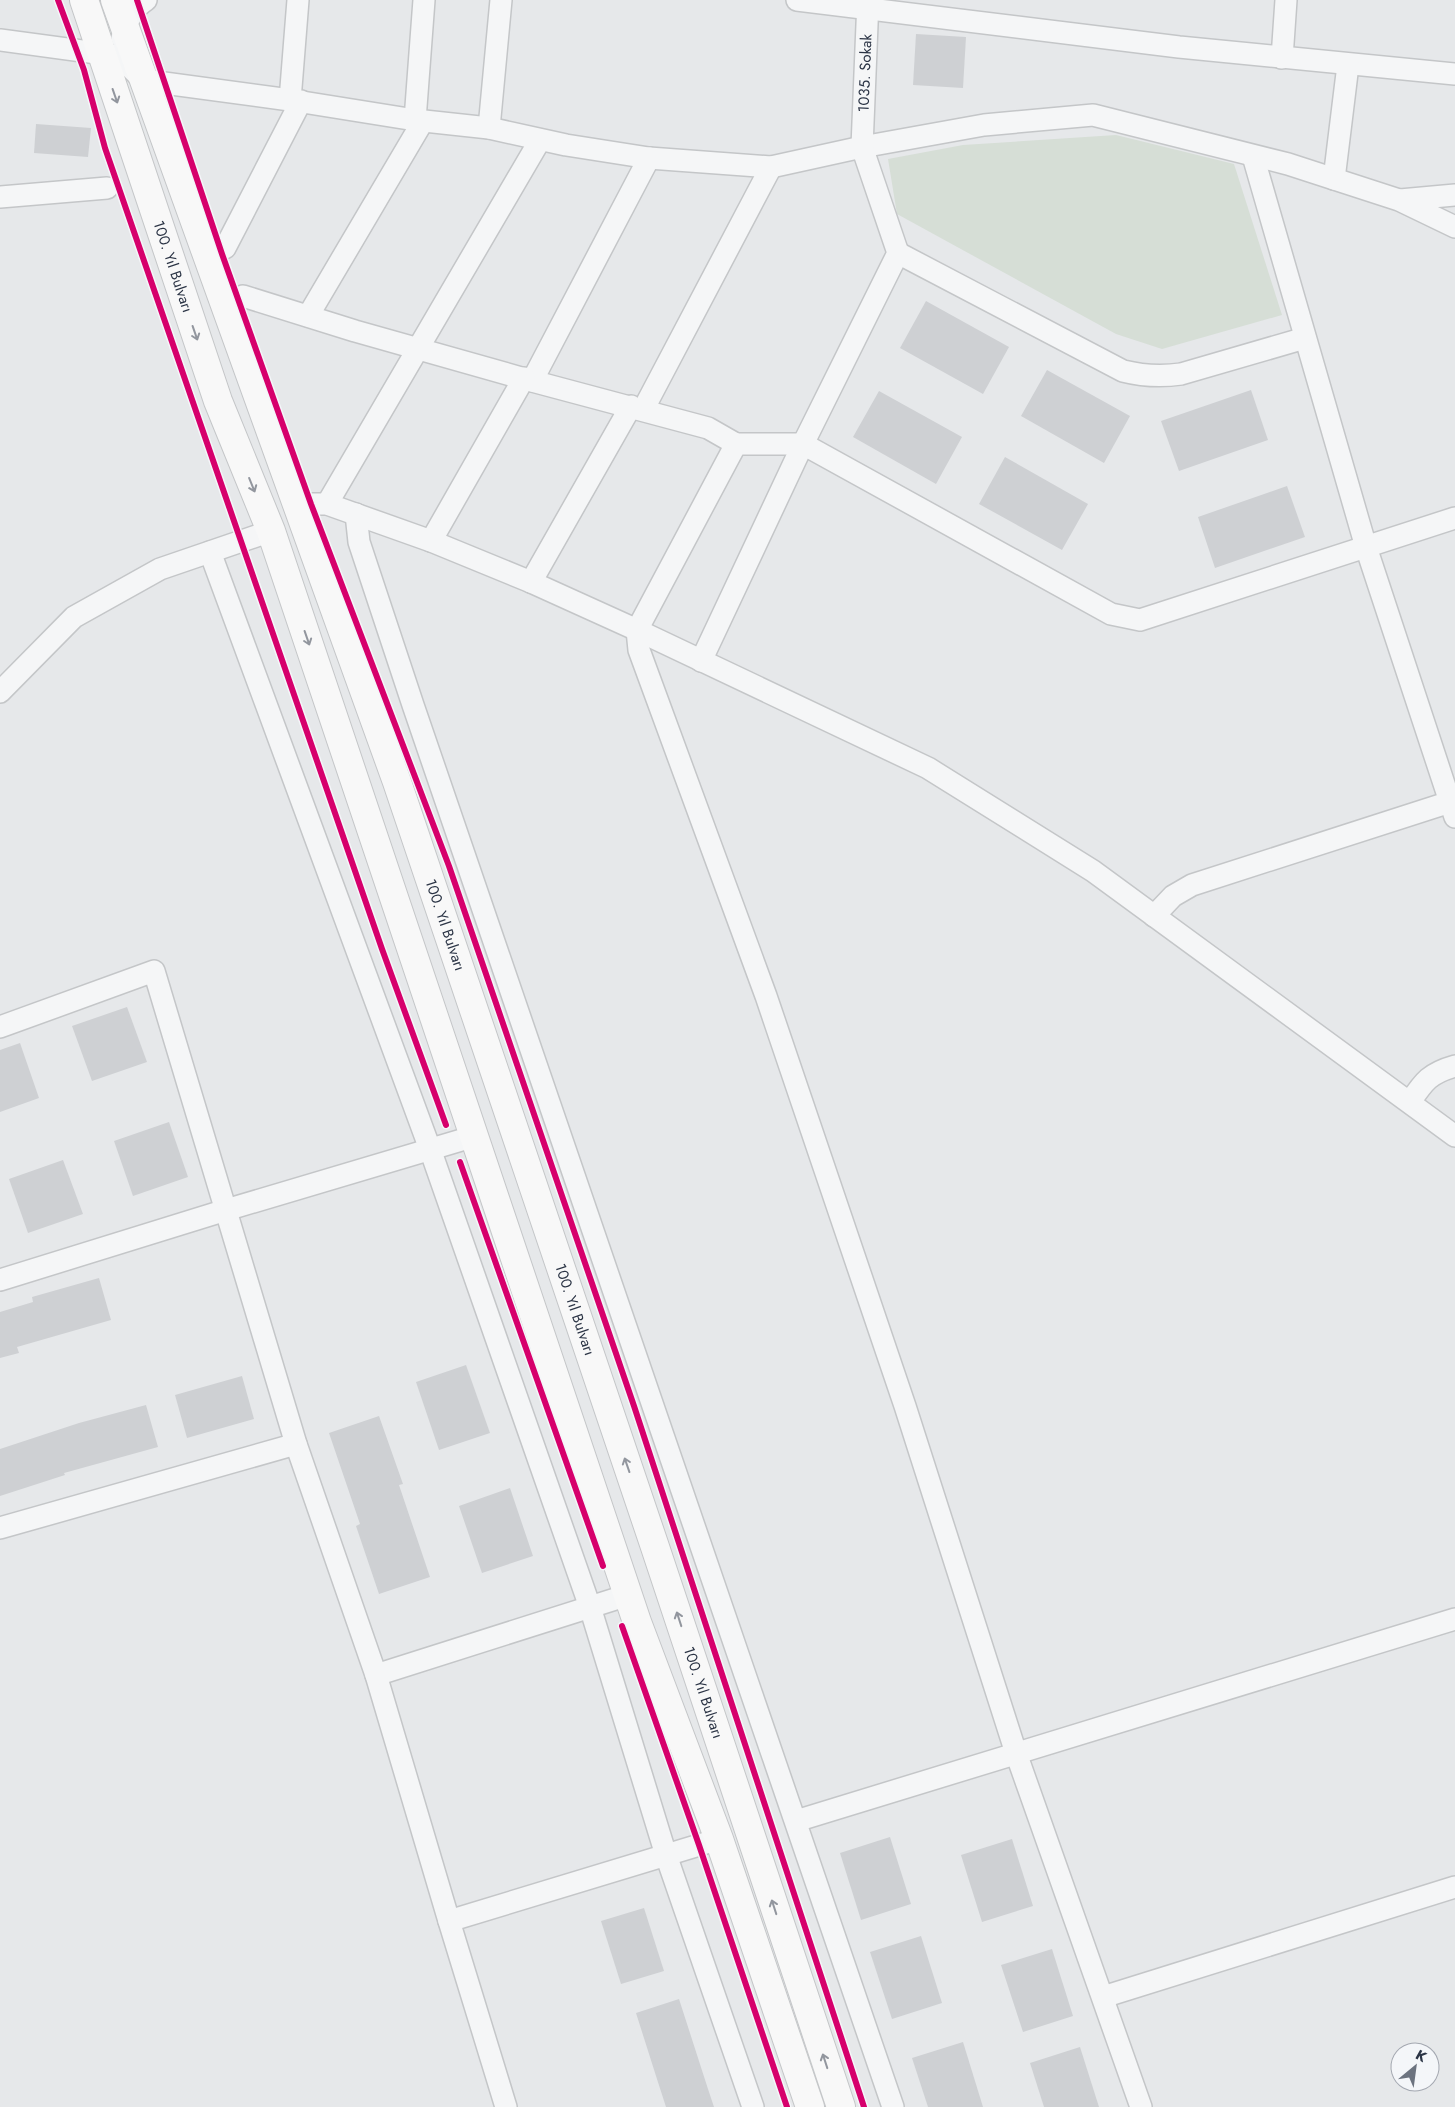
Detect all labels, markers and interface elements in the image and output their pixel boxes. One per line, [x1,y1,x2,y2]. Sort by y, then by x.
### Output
street label: 1035. Sokak [852,33,878,113]
one-way arrow [111,88,121,104]
street label: 100. Yıl Bulvarı [147,218,199,315]
one-way arrow [191,325,201,341]
one-way arrow [248,477,258,492]
one-way arrow [303,630,312,646]
street label: 100. Yıl Bulvarı [419,876,471,974]
street label: 100. Yıl Bulvarı [549,1261,601,1358]
one-way arrow [622,1458,631,1474]
one-way arrow [673,1612,683,1628]
street label: 100. Yıl Bulvarı [678,1644,729,1741]
one-way arrow [769,1899,778,1915]
north arrow [1390,2042,1440,2092]
text: K [1412,2045,1431,2067]
one-way arrow [820,2053,829,2069]

